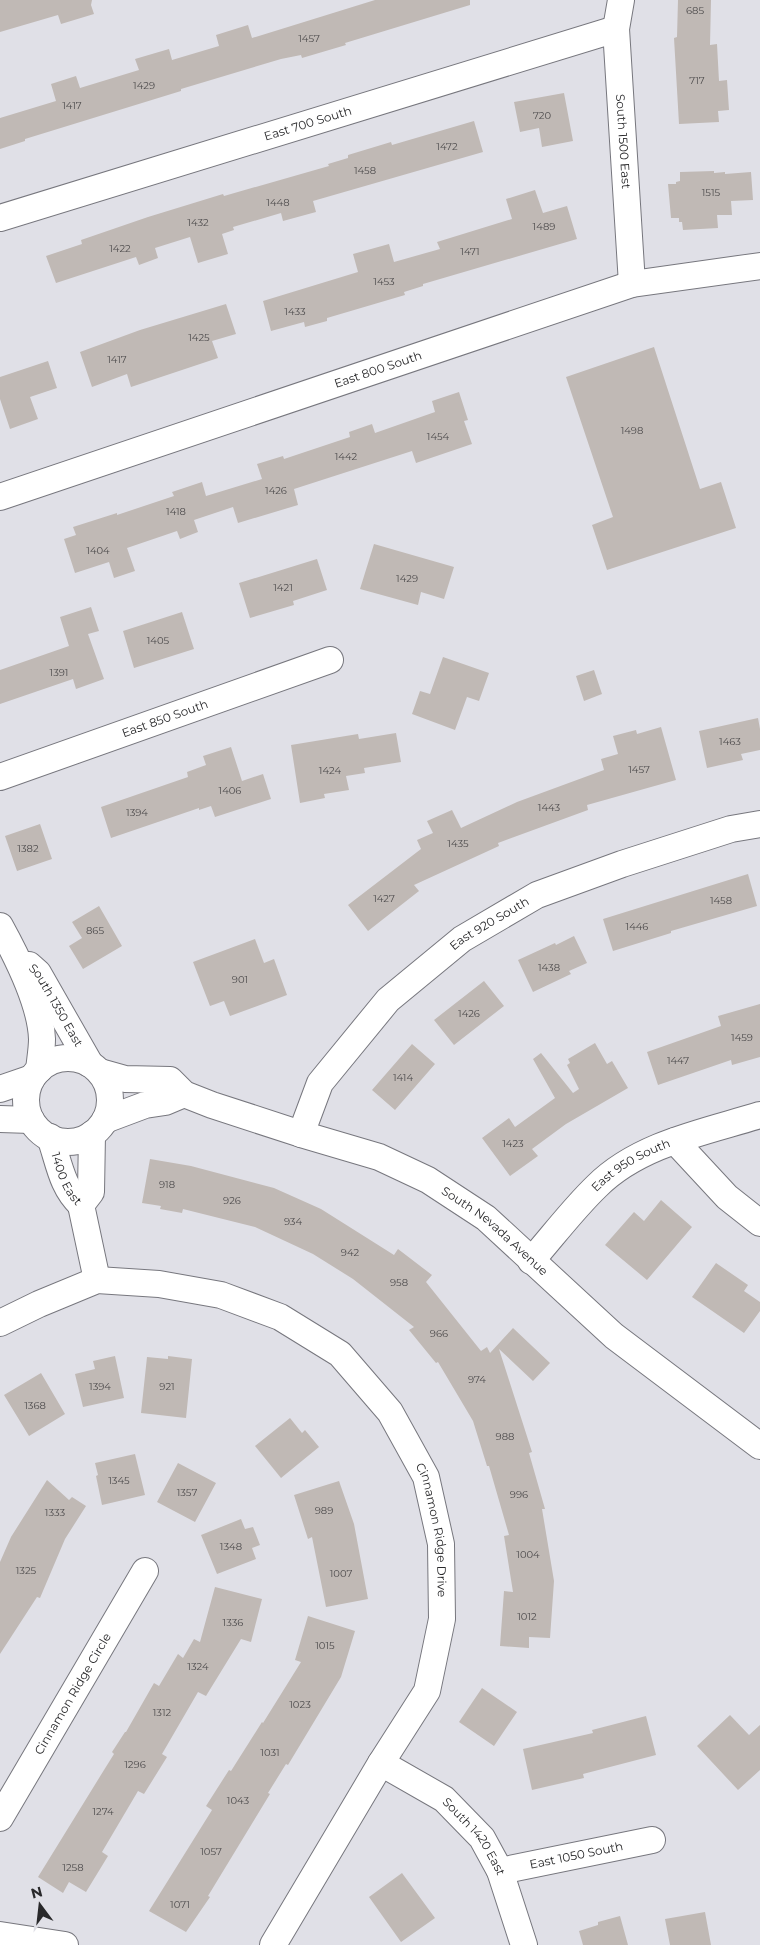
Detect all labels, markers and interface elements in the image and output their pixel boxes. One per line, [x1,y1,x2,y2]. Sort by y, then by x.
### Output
house number: 685 [686,4,704,17]
house number: 1457 [298,32,320,45]
house number: 717 [689,74,705,87]
house number: 1429 [133,79,155,92]
street label: South 1500 East [613,93,634,189]
house number: 1417 [62,99,82,112]
street label: East 700 South [262,103,353,144]
house number: 720 [533,109,551,122]
house number: 1472 [436,140,458,153]
house number: 1458 [354,164,376,177]
house number: 1515 [702,186,721,199]
house number: 1448 [266,196,290,209]
house number: 1432 [187,216,209,229]
house number: 1489 [533,220,555,233]
house number: 1422 [109,242,131,255]
house number: 1471 [460,245,480,258]
house number: 1453 [373,275,395,288]
house number: 1433 [284,305,306,318]
house number: 1425 [188,331,210,344]
street label: East 800 South [332,347,424,391]
house number: 1417 [107,353,127,366]
house number: 1498 [621,424,643,437]
house number: 1454 [427,430,450,443]
house number: 1442 [335,450,358,463]
house number: 1426 [265,484,287,497]
house number: 1418 [166,505,186,518]
house number: 1404 [86,544,110,557]
house number: 1429 [396,572,418,585]
house number: 1421 [273,581,293,594]
house number: 1405 [147,634,170,647]
house number: 1391 [50,666,68,679]
street label: East 850 South [120,696,210,740]
house number: 1463 [719,735,741,748]
house number: 1457 [628,763,650,776]
house number: 1424 [319,764,342,777]
house number: 1406 [219,784,241,797]
house number: 1443 [538,801,561,814]
house number: 1394 [126,806,148,819]
house number: 1435 [447,837,469,850]
house number: 1382 [17,842,39,855]
house number: 1427 [373,892,395,905]
street label: East 920 South [446,893,531,953]
house number: 1458 [710,894,732,907]
house number: 1446 [626,920,648,933]
house number: 865 [86,924,104,937]
street label: South 1350 East [26,960,87,1049]
house number: 1438 [538,961,560,974]
house number: 901 [232,973,248,986]
house number: 1426 [458,1007,480,1020]
house number: 1459 [731,1031,753,1044]
house number: 1447 [667,1054,689,1067]
house number: 1414 [393,1071,413,1084]
street label: East 950 South [588,1135,672,1195]
house number: 1423 [502,1137,524,1150]
street label: 1400 East [48,1150,85,1208]
house number: 918 [159,1178,175,1191]
street label: South Nevada Avenue [439,1183,551,1278]
house number: 926 [223,1194,241,1207]
house number: 934 [284,1215,303,1228]
house number: 942 [341,1246,359,1259]
house number: 958 [390,1276,408,1289]
house number: 966 [430,1327,448,1340]
house number: 974 [468,1373,486,1386]
house number: 1394 [89,1380,111,1393]
house number: 921 [159,1380,175,1393]
house number: 1368 [24,1399,46,1412]
house number: 988 [496,1430,514,1443]
street label: Cinnamon Ridge Drive [413,1460,450,1597]
house number: 1345 [108,1474,130,1487]
house number: 1357 [177,1486,197,1499]
house number: 996 [510,1488,528,1501]
house number: 989 [315,1504,333,1517]
house number: 1333 [45,1506,66,1519]
house number: 1348 [220,1540,242,1553]
house number: 1004 [516,1548,540,1561]
house number: 1325 [16,1564,37,1577]
house number: 1007 [330,1567,352,1580]
house number: 1012 [517,1610,537,1623]
house number: 1336 [223,1616,243,1629]
street label: Cinnamon Ridge Circle [31,1630,114,1757]
house number: 1015 [315,1639,335,1652]
house number: 1324 [187,1660,209,1673]
house number: 1023 [289,1698,311,1711]
house number: 1312 [153,1706,172,1719]
house number: 1031 [260,1746,280,1759]
house number: 1296 [124,1758,146,1771]
house number: 1043 [227,1794,250,1807]
street label: South 1420 East [440,1794,509,1877]
house number: 1274 [92,1805,114,1818]
street label: East 1050 South [528,1838,624,1872]
house number: 1057 [200,1845,222,1858]
house number: 1258 [62,1861,84,1874]
north arrow [15,1880,65,1930]
text: N [29,1882,44,1903]
house number: 1071 [170,1898,190,1911]

